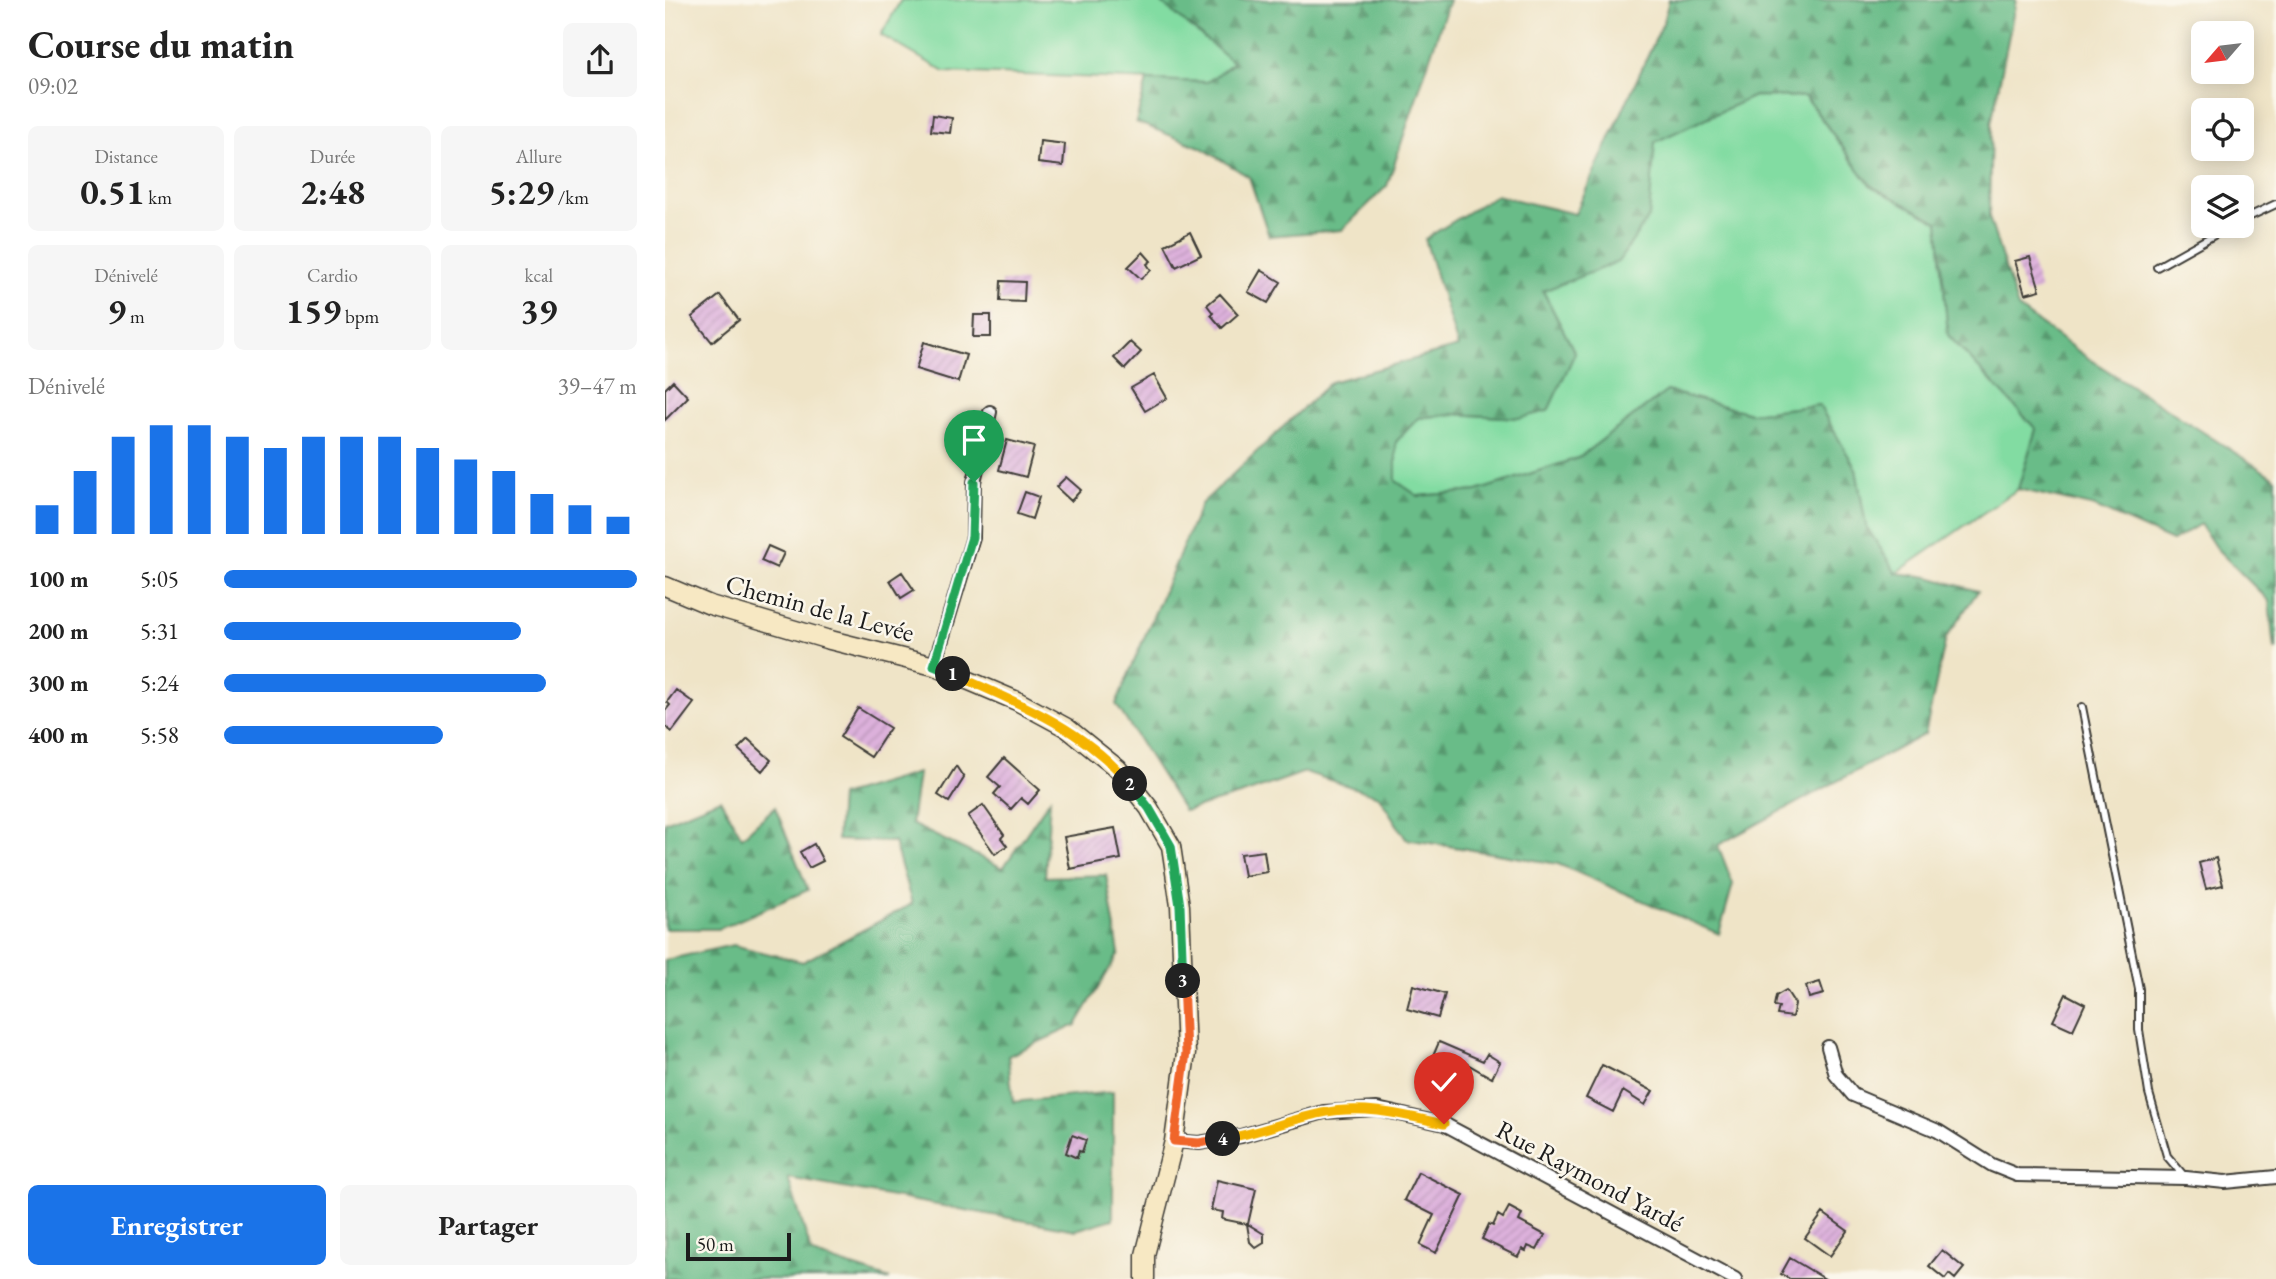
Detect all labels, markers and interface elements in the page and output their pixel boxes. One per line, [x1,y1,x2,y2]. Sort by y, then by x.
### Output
text: Course du matin [28,20,294,69]
north arrow [2191,21,2254,84]
map controls [2191,21,2254,238]
button: share [563,23,637,97]
text: 09:02 [28,71,78,101]
button: locate [2191,98,2254,161]
text: Distance [94,144,158,169]
text: Durée [310,144,355,169]
text: Allure [516,144,562,169]
text: 0.51 [80,169,145,214]
text: 2:48 [300,169,365,214]
text: 5:29 [489,169,554,214]
button: layers [2191,175,2254,238]
text: km [145,185,172,210]
text: /km [554,185,589,210]
text: Dénivelé [94,263,158,288]
text: Cardio [307,263,358,288]
text: kcal [525,263,553,288]
text: 9 [108,288,126,333]
text: 159 [286,288,341,333]
text: 39 [520,288,557,333]
text: m [126,304,145,329]
text: bpm [341,304,379,329]
text: Dénivelé [28,371,105,401]
text: 39–47 m [558,371,637,401]
pin [944,410,1004,482]
icon: arrive [955,421,993,459]
text: 100 m [28,564,89,594]
text: 5:05 [140,564,179,594]
street label: Chemin de la Levée [722,566,918,650]
text: 200 m [28,616,89,646]
text: 5:31 [140,616,179,646]
pin: 1 [935,656,971,692]
text: 1 [947,661,958,686]
text: 300 m [28,668,89,698]
text: 5:24 [140,668,179,698]
text: 400 m [28,720,89,750]
text: 5:58 [140,720,179,750]
pin: 2 [1113,766,1147,802]
text: 2 [1124,771,1135,796]
pin: 3 [1165,964,1201,998]
text: 3 [1177,968,1188,993]
pin [1414,1052,1474,1124]
icon: check [1425,1063,1463,1101]
street label: Rue Raymond Yardé [1490,1112,1690,1240]
pin: 4 [1205,1122,1241,1156]
text: 4 [1217,1126,1228,1151]
button: Enregistrer [28,1185,326,1265]
button: Partager [340,1185,637,1265]
scale bar [686,1230,791,1262]
text: 50 m [697,1232,734,1257]

